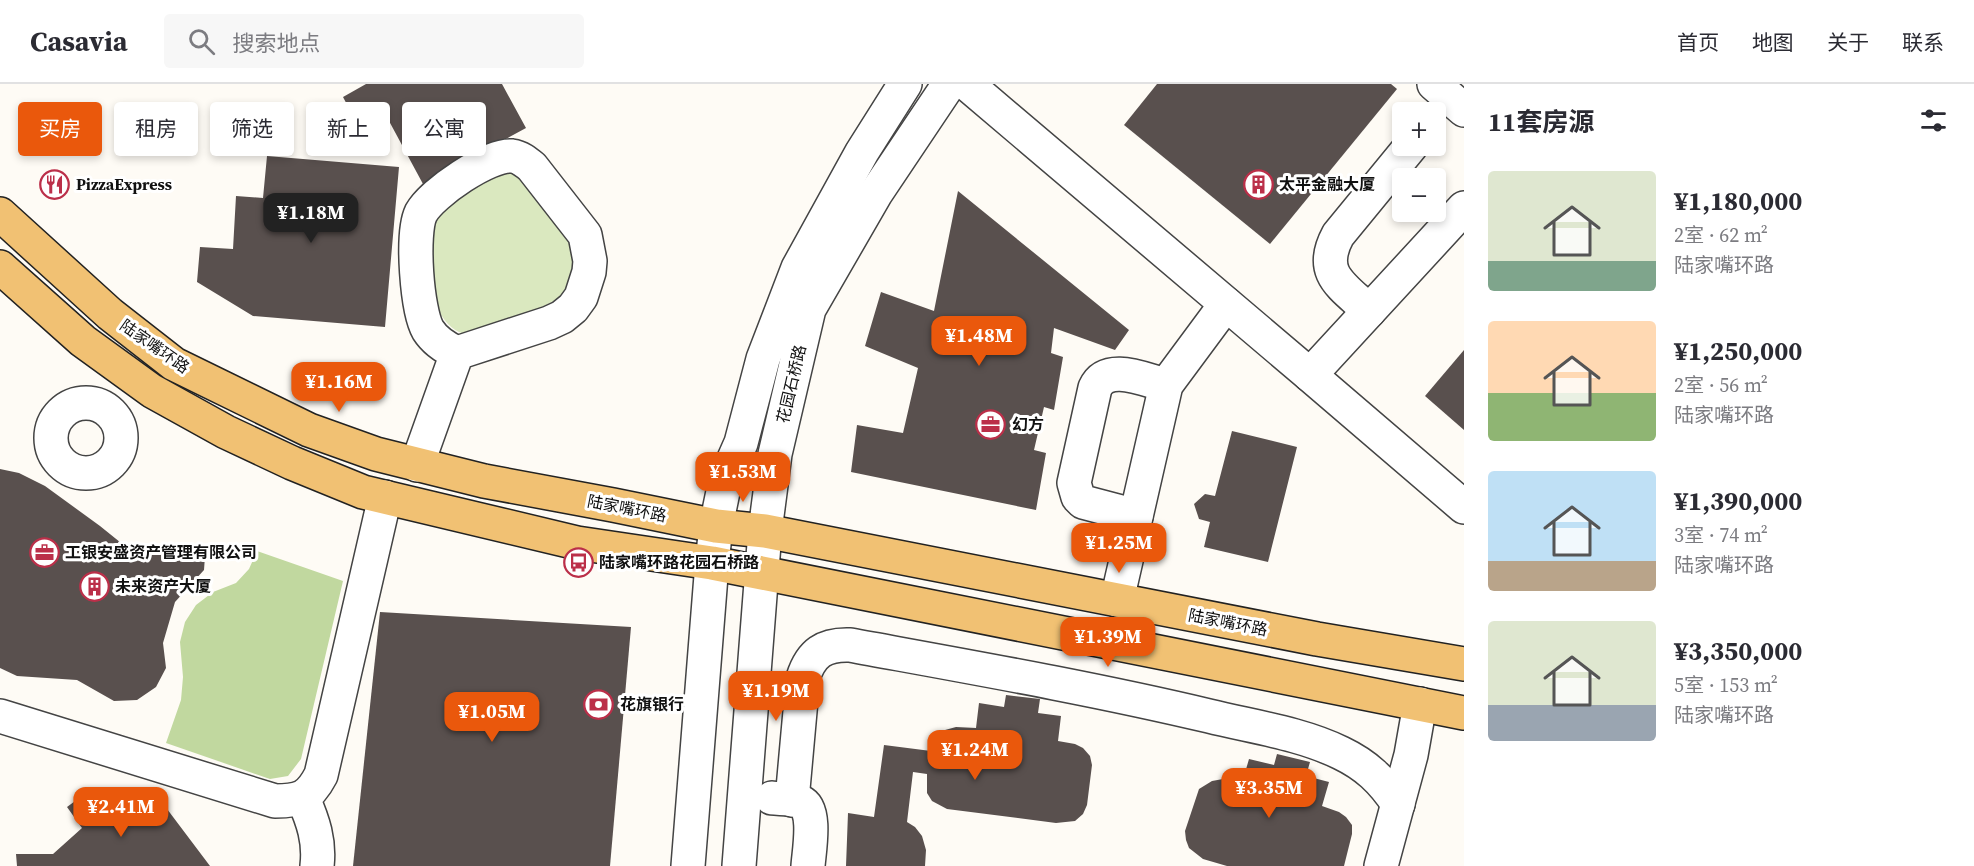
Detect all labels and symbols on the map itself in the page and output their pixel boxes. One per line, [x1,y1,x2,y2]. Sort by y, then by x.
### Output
restaurant icon: PizzaExpress [39,168,71,200]
building icon: 太平金融大厦 [1242,168,1274,200]
place label: PizzaExpress [76,173,172,195]
place label: 太平金融大厦 [1279,173,1375,195]
pin: ¥1.18M [262,193,360,244]
street label: 陆家嘴环路 [116,314,194,378]
pin: ¥1.48M [930,316,1028,367]
street label: 花园石桥路 [771,343,811,425]
pin: ¥1.16M [290,362,388,413]
office icon: 幻方 [975,408,1007,440]
place label: 幻方 [1012,413,1044,435]
pin: ¥1.53M [694,452,792,503]
street label: 陆家嘴环路 [586,490,668,526]
pin: ¥1.25M [1070,523,1168,574]
office icon: 工银安盛资产管理有限公司 [28,536,60,568]
place label: 工银安盛资产管理有限公司 [65,541,257,563]
bus stop icon: 陆家嘴环路花园石桥路 [562,546,594,578]
place label: 陆家嘴环路花园石桥路 [599,551,759,573]
building icon: 未来资产大厦 [78,570,110,602]
place label: 未来资产大厦 [115,575,211,597]
street label: 陆家嘴环路 [1187,604,1269,640]
pin: ¥1.39M [1059,617,1157,668]
pin: ¥1.19M [727,671,825,722]
bank icon: 花旗银行 [583,688,615,720]
pin: ¥1.05M [443,692,541,743]
place label: 花旗银行 [620,693,684,715]
pin: ¥1.24M [926,730,1024,781]
pin: ¥3.35M [1220,768,1318,819]
pin: ¥2.41M [72,787,170,838]

